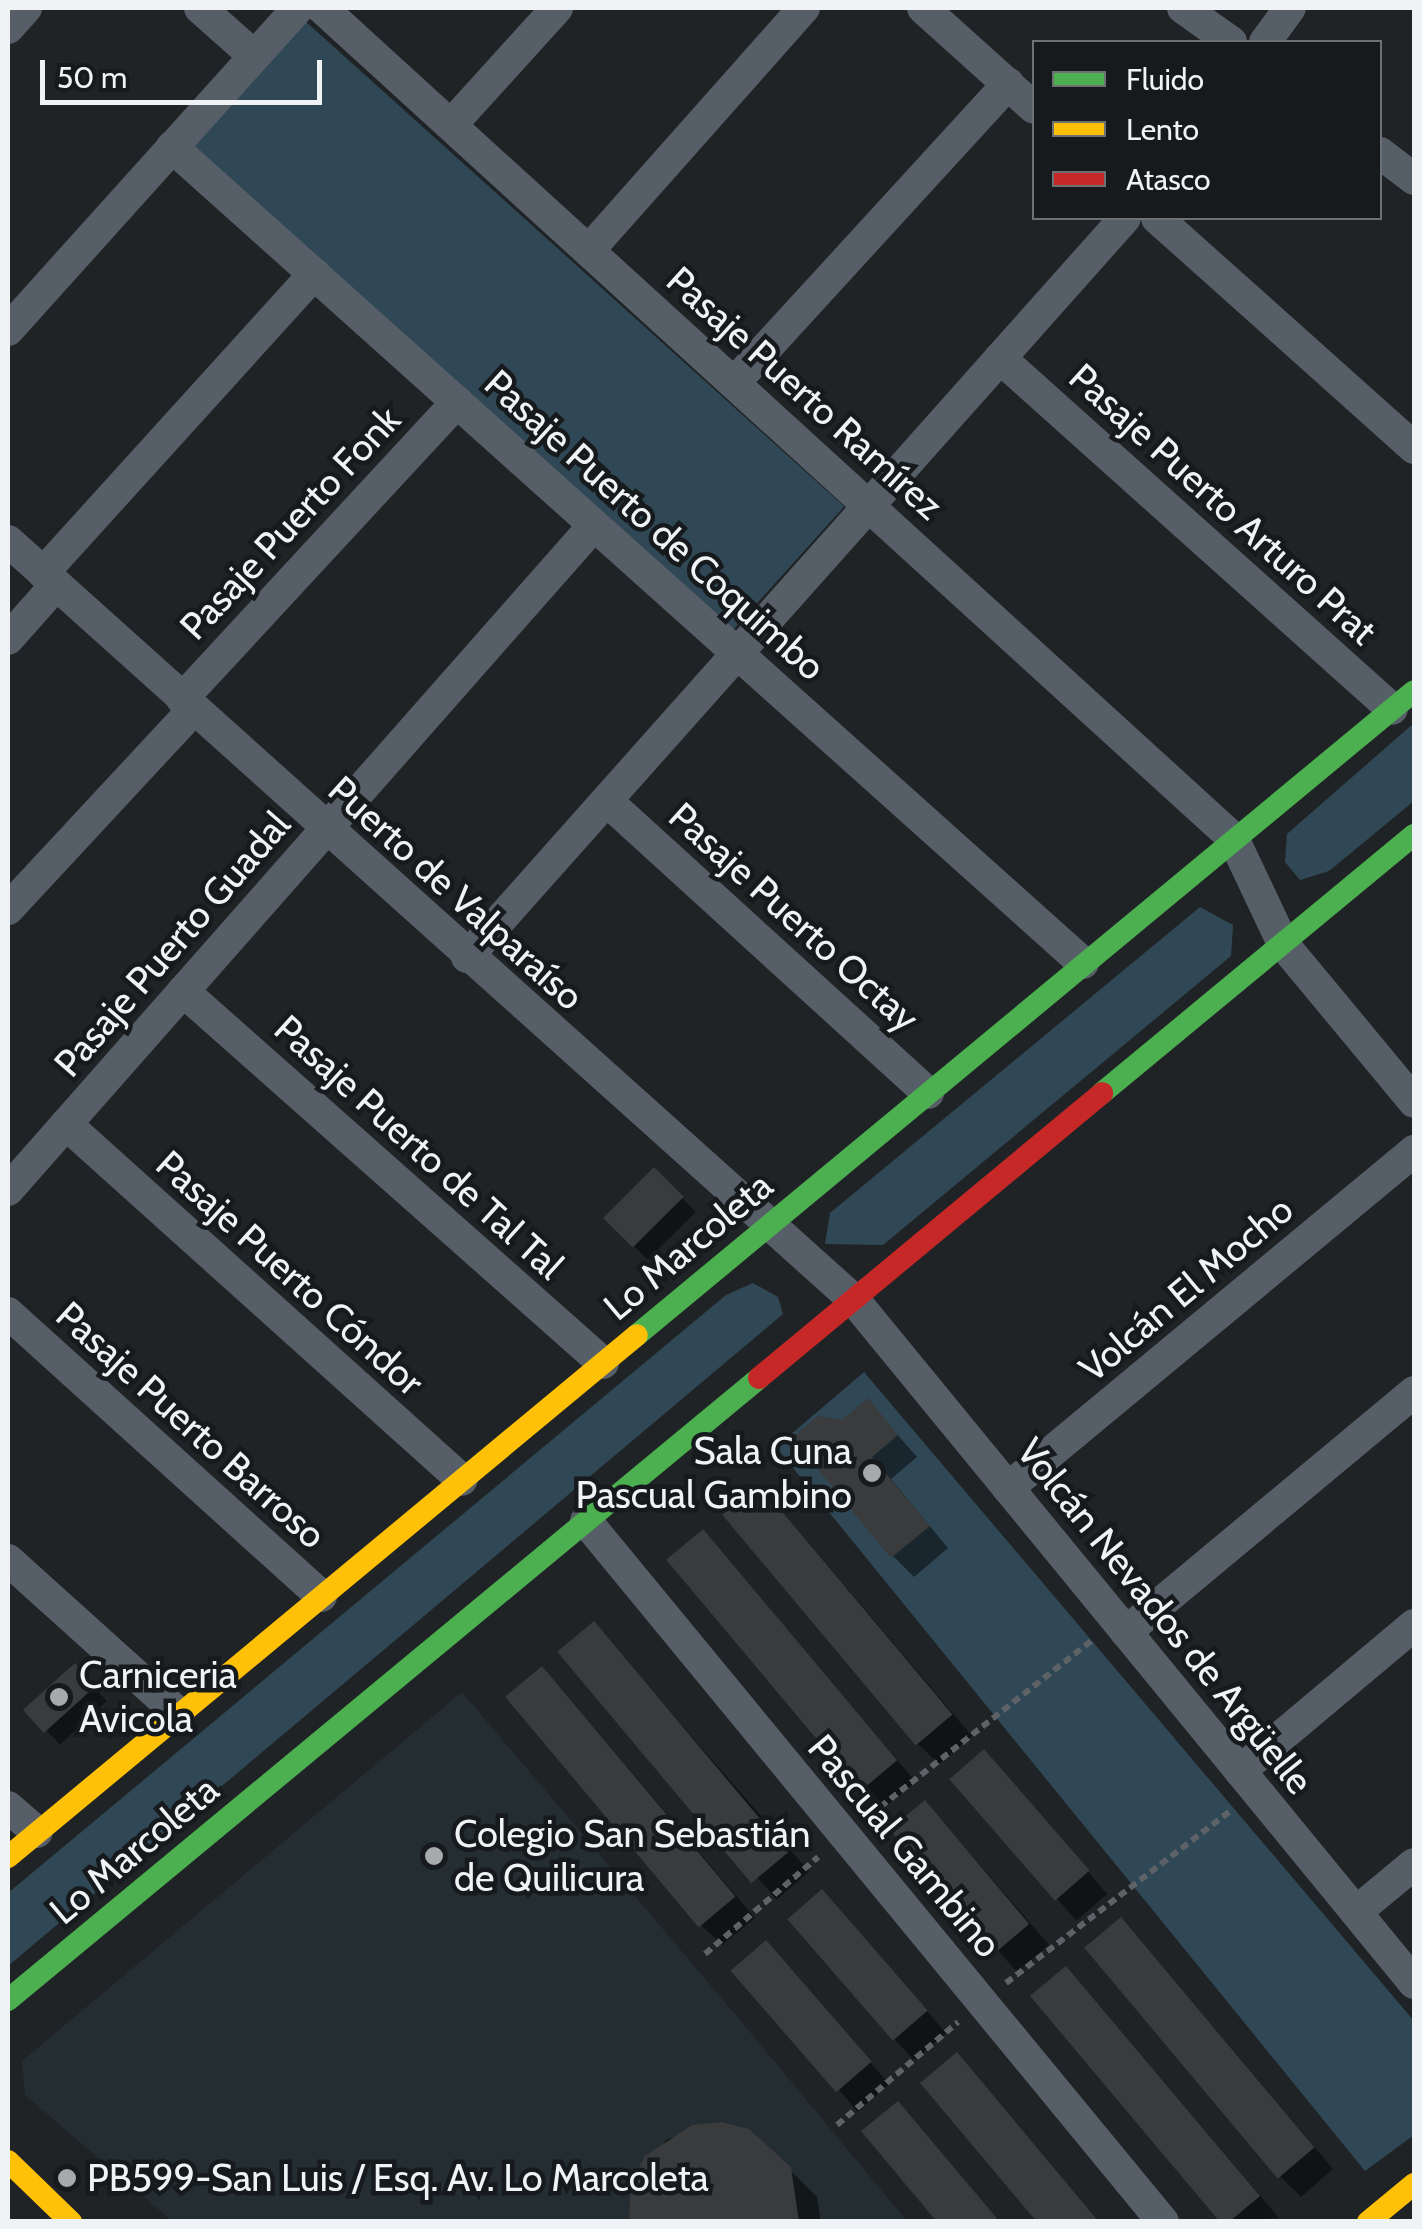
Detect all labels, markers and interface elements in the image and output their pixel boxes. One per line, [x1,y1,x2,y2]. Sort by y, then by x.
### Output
scale bar [45,40,328,102]
legend [1032,40,1382,220]
text: 50 m [57,59,127,96]
text: Fluido [1126,61,1204,98]
text: Lento [1126,111,1199,148]
text: Atasco [1126,161,1211,198]
street label: Pasaje Puerto Ramírez [658,257,952,529]
street label: Pasaje Puerto Arturo Prat [1060,354,1386,654]
street label: Pasaje Puerto de Coquimbo [476,360,834,690]
street label: Pasaje Puerto Fonk [170,397,410,649]
street label: Puerto de Valparaíso [319,767,593,1019]
street label: Pasaje Puerto Octay [660,793,928,1041]
street label: Pasaje Puerto Guadal [45,802,299,1086]
street label: Pasaje Puerto de Tal Tal [265,1005,573,1289]
street label: Pasaje Puerto Cóndor [147,1141,433,1405]
street label: Lo Marcoleta [595,1162,781,1330]
street label: Volcán El Mocho [1070,1187,1302,1391]
street label: Pasaje Puerto Barroso [47,1292,335,1558]
place label: Sala Cuna Pascual Gambino [576,1428,852,1518]
street label: Volcán Nevados de Argüelle [1008,1429,1322,1803]
marker: Sala Cuna Pascual Gambino [861,1462,883,1484]
place label: Carniceria Avicola [79,1652,237,1742]
marker: Carniceria Avicola [48,1686,70,1708]
street label: Pascual Gambino [799,1725,1011,1967]
street label: Lo Marcoleta [41,1766,227,1934]
place label: Colegio San Sebastián de Quilicura [454,1811,810,1900]
marker: Colegio San Sebastián de Quilicura [423,1845,445,1867]
place label: PB599-San Luis / Esq. Av. Lo Marcoleta [87,2155,709,2201]
marker: PB599-San Luis / Esq. Av. Lo Marcoleta [56,2167,78,2189]

